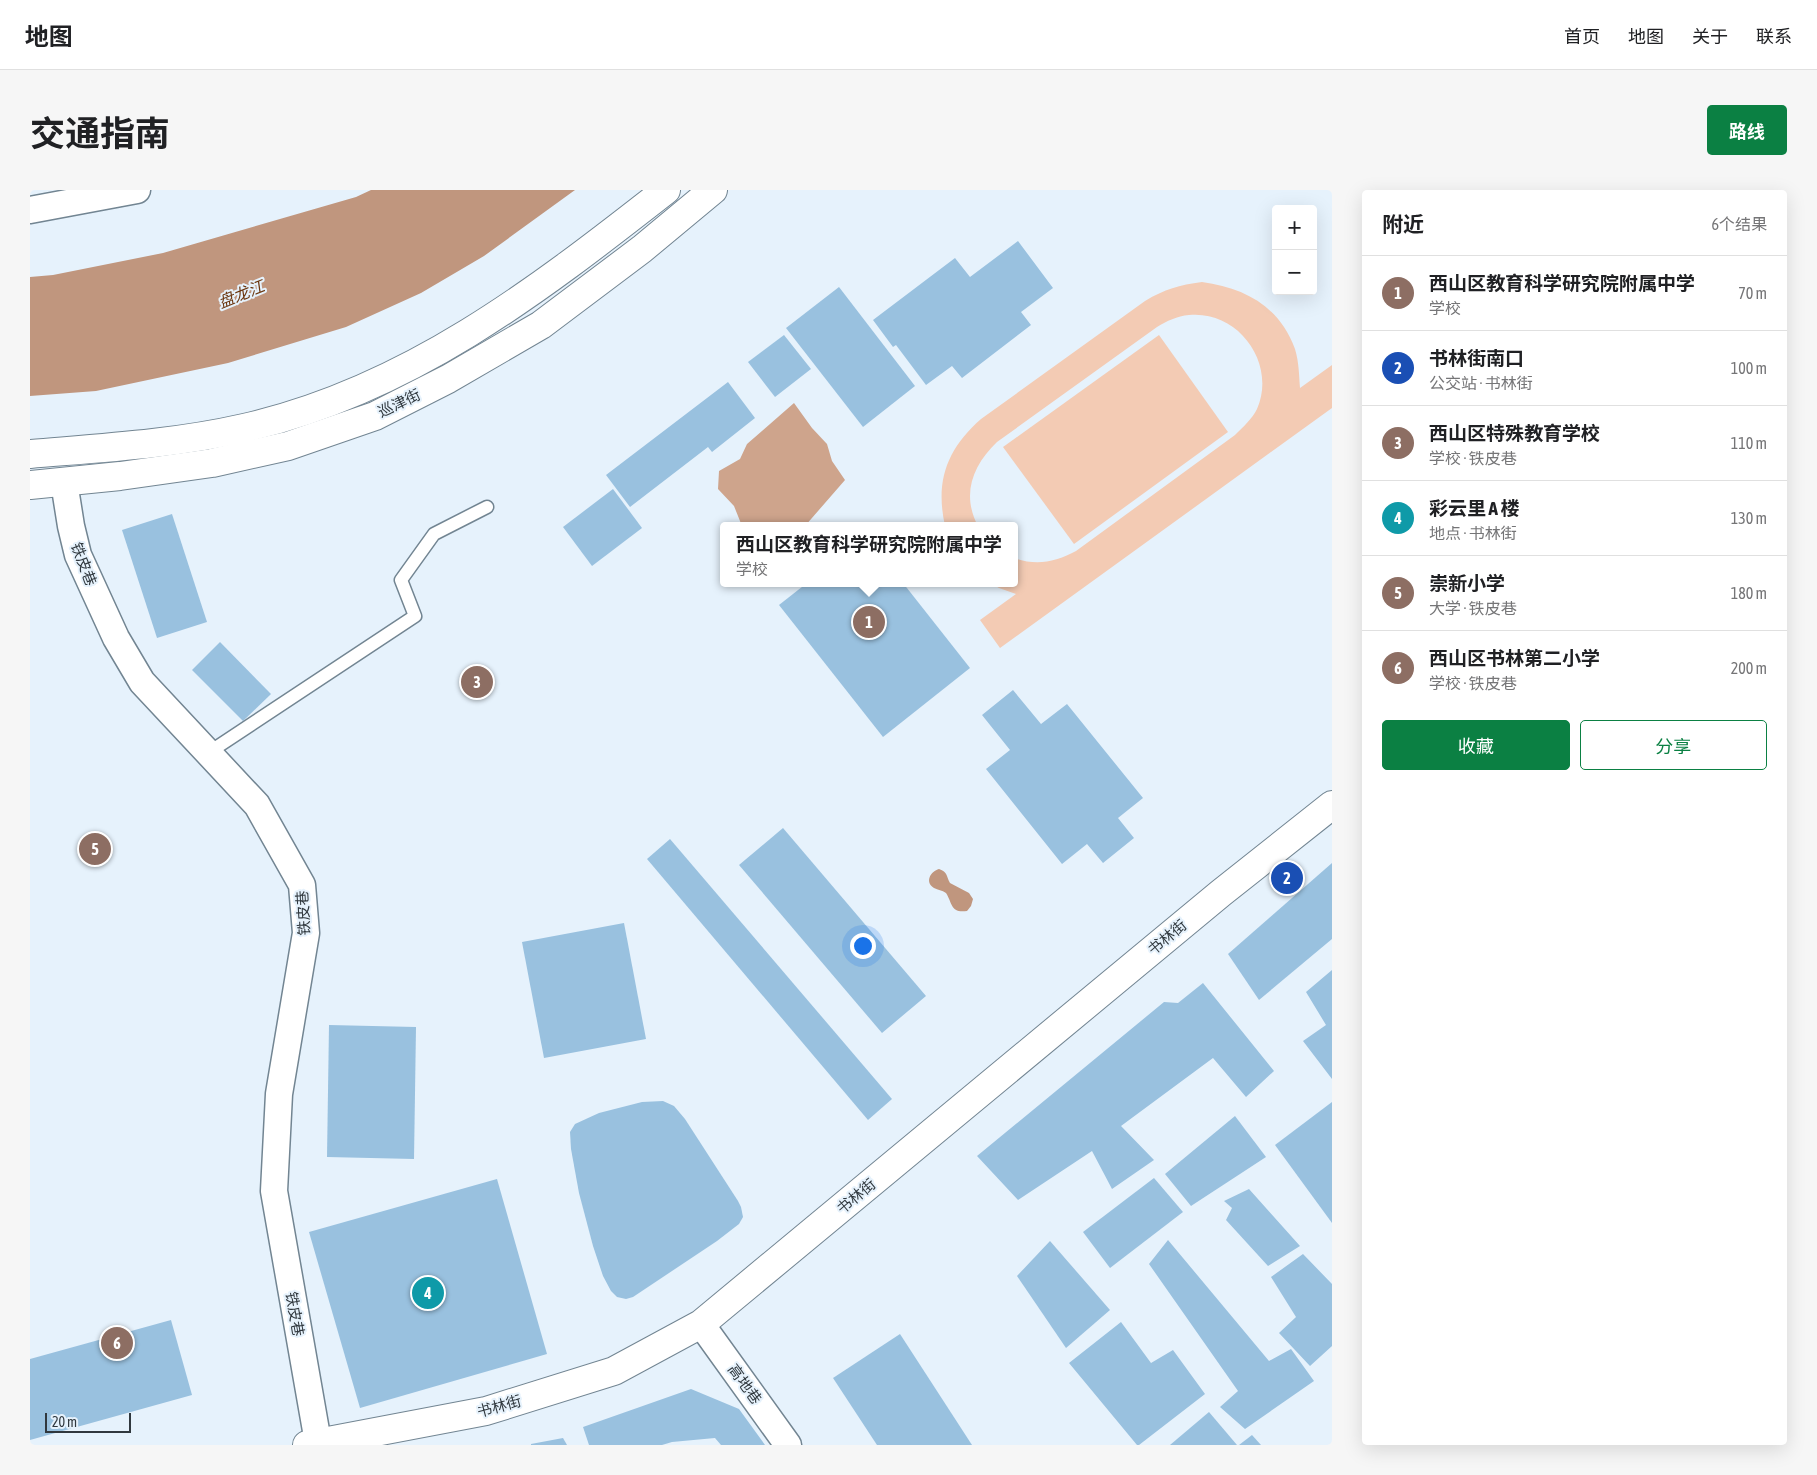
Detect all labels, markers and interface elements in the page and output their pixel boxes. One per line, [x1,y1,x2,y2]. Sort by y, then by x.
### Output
text: 地图 [25,23,73,50]
text: 首页 [1564,26,1600,47]
text: 地图 [1628,26,1664,47]
text: 关于 [1692,26,1728,47]
text: 联系 [1756,26,1792,47]
button: 路线 [1707,105,1787,155]
text: 交通指南 [30,113,170,153]
map controls [1272,205,1317,295]
button: + [1272,205,1317,250]
text: 附近 [1382,212,1424,236]
text: 6个结果 [1711,215,1767,233]
button: − [1272,250,1317,295]
text: 西山区教育科学研究院附属中学 [1429,272,1695,294]
water label: 盘龙江 [215,276,268,311]
text: 1 [1394,284,1402,302]
text: 70 m [1738,284,1767,302]
text: 学校 [1429,299,1461,317]
text: 书林街南口 [1429,347,1524,369]
text: 2 [1394,359,1402,377]
text: 100 m [1731,359,1767,377]
text: 公交站 · 书林街 [1429,374,1533,392]
street label: 巡津街 [375,385,423,421]
text: 西山区特殊教育学校 [1429,422,1600,444]
text: 3 [1394,434,1402,452]
text: 110 m [1731,434,1767,452]
text: 学校 · 铁皮巷 [1429,449,1517,467]
text: 彩云里 A 楼 [1429,497,1520,519]
text: 4 [1394,509,1402,527]
text: 130 m [1731,509,1767,527]
popup [720,522,1018,587]
text: 地点 · 书林街 [1429,524,1517,542]
text: 西山区教育科学研究院附属中学 [736,533,1002,555]
street label: 铁皮巷 [68,540,100,588]
text: 学校 [736,560,768,578]
text: 崇新小学 [1429,572,1505,594]
text: 5 [1394,584,1402,602]
text: 180 m [1731,584,1767,602]
text: 大学 · 铁皮巷 [1429,599,1517,617]
pin: 1 [853,603,885,641]
text: 西山区书林第二小学 [1429,647,1600,669]
text: 6 [1394,659,1402,677]
text: 200 m [1731,659,1767,677]
pin: 3 [461,663,493,701]
text: 学校 · 铁皮巷 [1429,674,1517,692]
button: 收藏 [1382,720,1570,770]
button: 分享 [1580,720,1767,770]
pin: 5 [79,830,111,868]
pin: 2 [1271,859,1303,897]
street label: 铁皮巷 [293,890,313,936]
street label: 书林街 [1144,916,1190,958]
your location [850,933,876,959]
street label: 书林街 [833,1175,879,1217]
pin: 4 [412,1274,444,1312]
street label: 铁皮巷 [283,1290,307,1338]
pin: 6 [101,1324,133,1362]
street label: 高地巷 [725,1361,765,1407]
street label: 书林街 [475,1392,523,1420]
scale bar [45,1410,131,1433]
text: 20 m [52,1414,77,1430]

